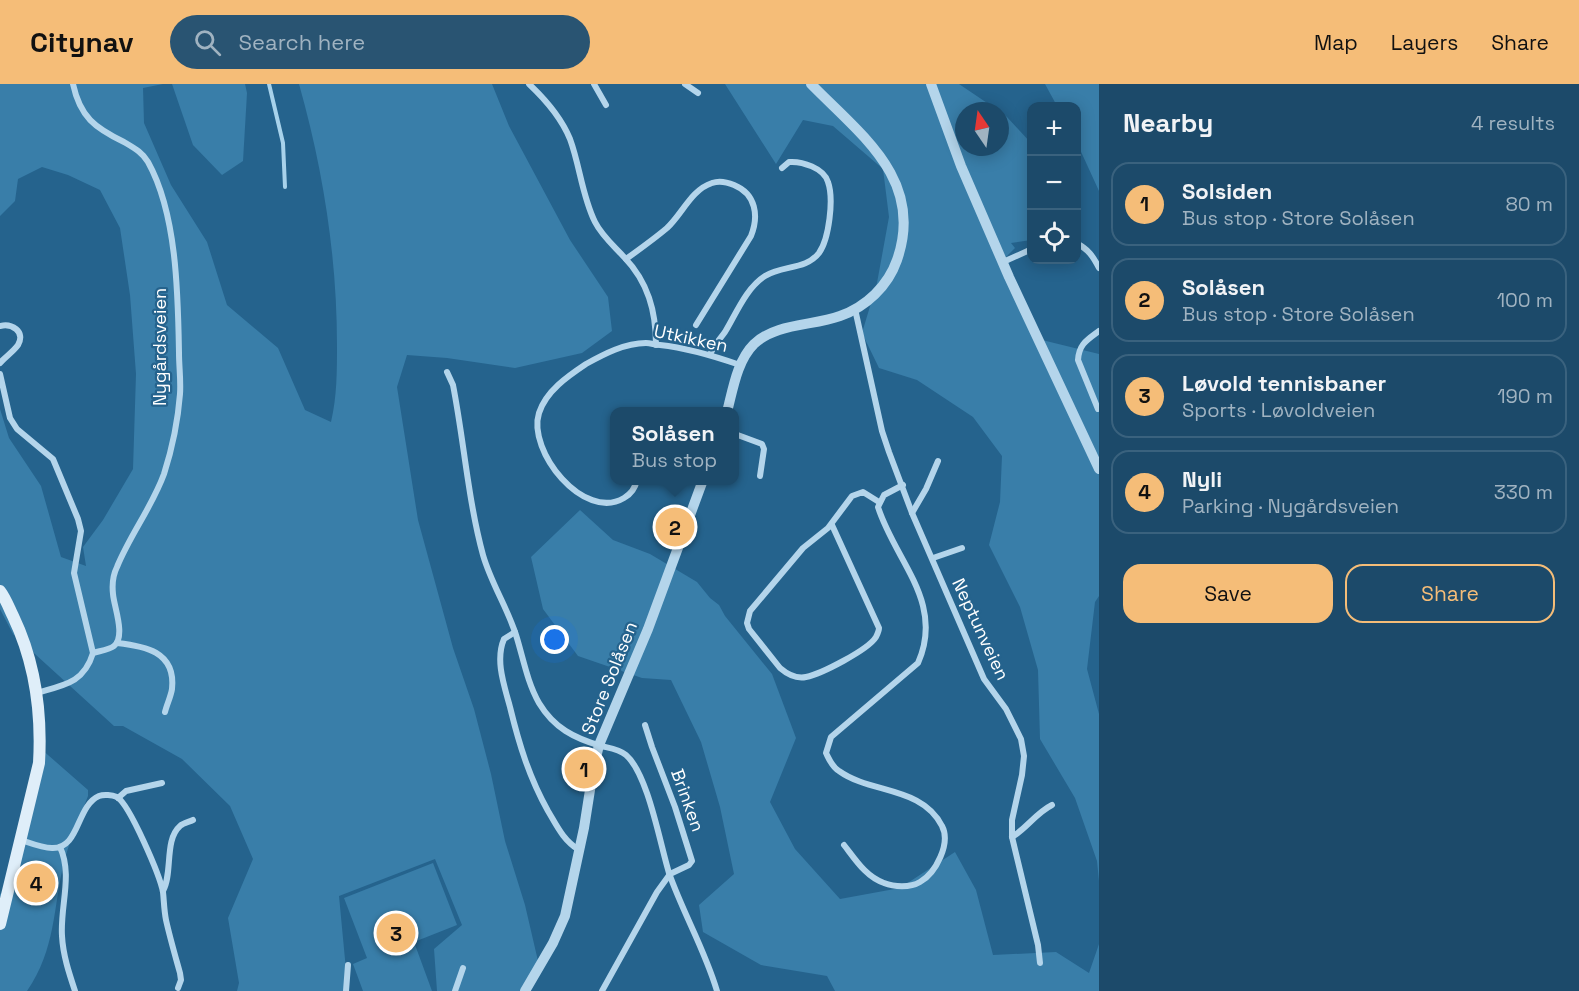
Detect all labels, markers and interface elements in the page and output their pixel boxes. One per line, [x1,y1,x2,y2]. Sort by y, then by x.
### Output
search box [170,15,590,69]
text: Citynav [30,24,134,60]
icon: search [191,26,224,59]
text: Search here [239,28,365,56]
text: Map [1314,29,1358,56]
text: Layers [1391,29,1458,56]
text: Share [1491,29,1549,56]
north arrow [955,102,1009,156]
map controls [1027,102,1081,264]
button: + [1027,102,1081,156]
text: Nearby [1123,106,1213,140]
text: 4 results [1471,110,1555,136]
button: − [1027,156,1081,210]
text: Solsiden [1182,177,1272,205]
text: 1 [1140,191,1149,217]
text: 80 m [1505,191,1553,217]
text: Bus stop · Store Solåsen [1182,205,1415,231]
button: locate [1027,210,1081,264]
text: Solåsen [1182,273,1265,301]
text: 2 [1139,287,1150,313]
text: 100 m [1497,287,1553,313]
street label: Nygårdsveien [148,288,171,406]
text: Bus stop · Store Solåsen [1182,301,1415,327]
street label: Utkikken [652,319,730,357]
text: Løvold tennisbaner [1182,369,1386,397]
text: 3 [1138,383,1151,409]
text: 190 m [1497,383,1553,409]
text: Sports · Løvoldveien [1182,397,1375,423]
popup [610,407,739,485]
text: Solåsen [632,419,715,447]
text: Bus stop [632,447,717,473]
text: Nyli [1182,465,1222,493]
text: 4 [1138,479,1151,505]
text: 330 m [1494,479,1553,505]
text: Parking · Nygårdsveien [1182,493,1399,519]
pin: 2 [656,504,694,550]
button: Save [1123,564,1333,623]
button: Share [1345,564,1555,623]
street label: Neptunveien [947,574,1015,684]
street label: Store Solåsen [576,618,642,738]
your location [540,625,569,654]
pin: 1 [564,746,604,792]
street label: Brinken [666,766,710,834]
pin: 4 [16,860,56,906]
pin: 3 [376,910,416,956]

